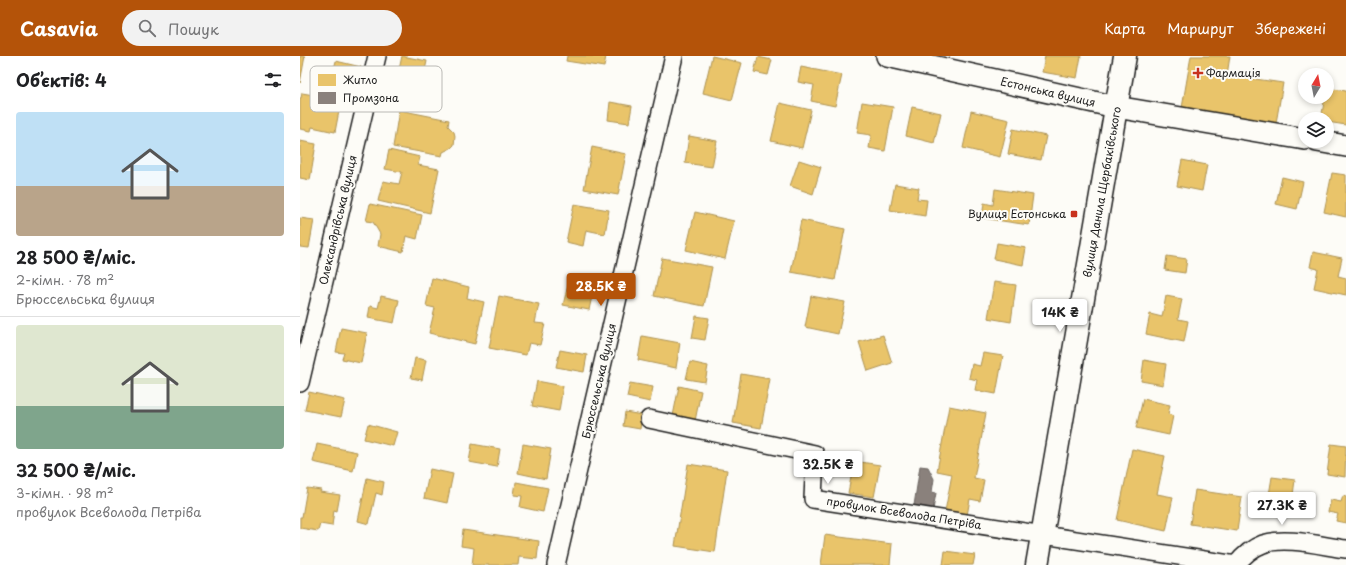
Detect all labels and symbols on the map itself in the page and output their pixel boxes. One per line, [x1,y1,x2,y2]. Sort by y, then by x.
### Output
place label: Фармація [1206,64,1261,81]
legend [310,66,442,112]
marker: Фармація [1193,68,1203,78]
north arrow [1298,68,1334,104]
text: Житло [343,71,377,88]
street label: Естонська вулиця [999,72,1097,111]
text: Промзона [343,89,399,106]
street label: вулиця Данила Щербаківського [1078,105,1125,279]
street label: Олександрівська вулиця [314,153,361,286]
place label: Вулиця Естонська [968,205,1066,222]
marker: Вулиця Естонська [1069,209,1079,219]
pin: 28.5K ₴ [564,273,638,307]
pin: 14K ₴ [1032,299,1088,333]
street label: Брюссельська вулиця [577,322,620,440]
pin: 32.5K ₴ [791,451,865,485]
street label: провулок Всеволода Петріва [825,492,983,533]
pin: 27.3K ₴ [1245,492,1319,526]

